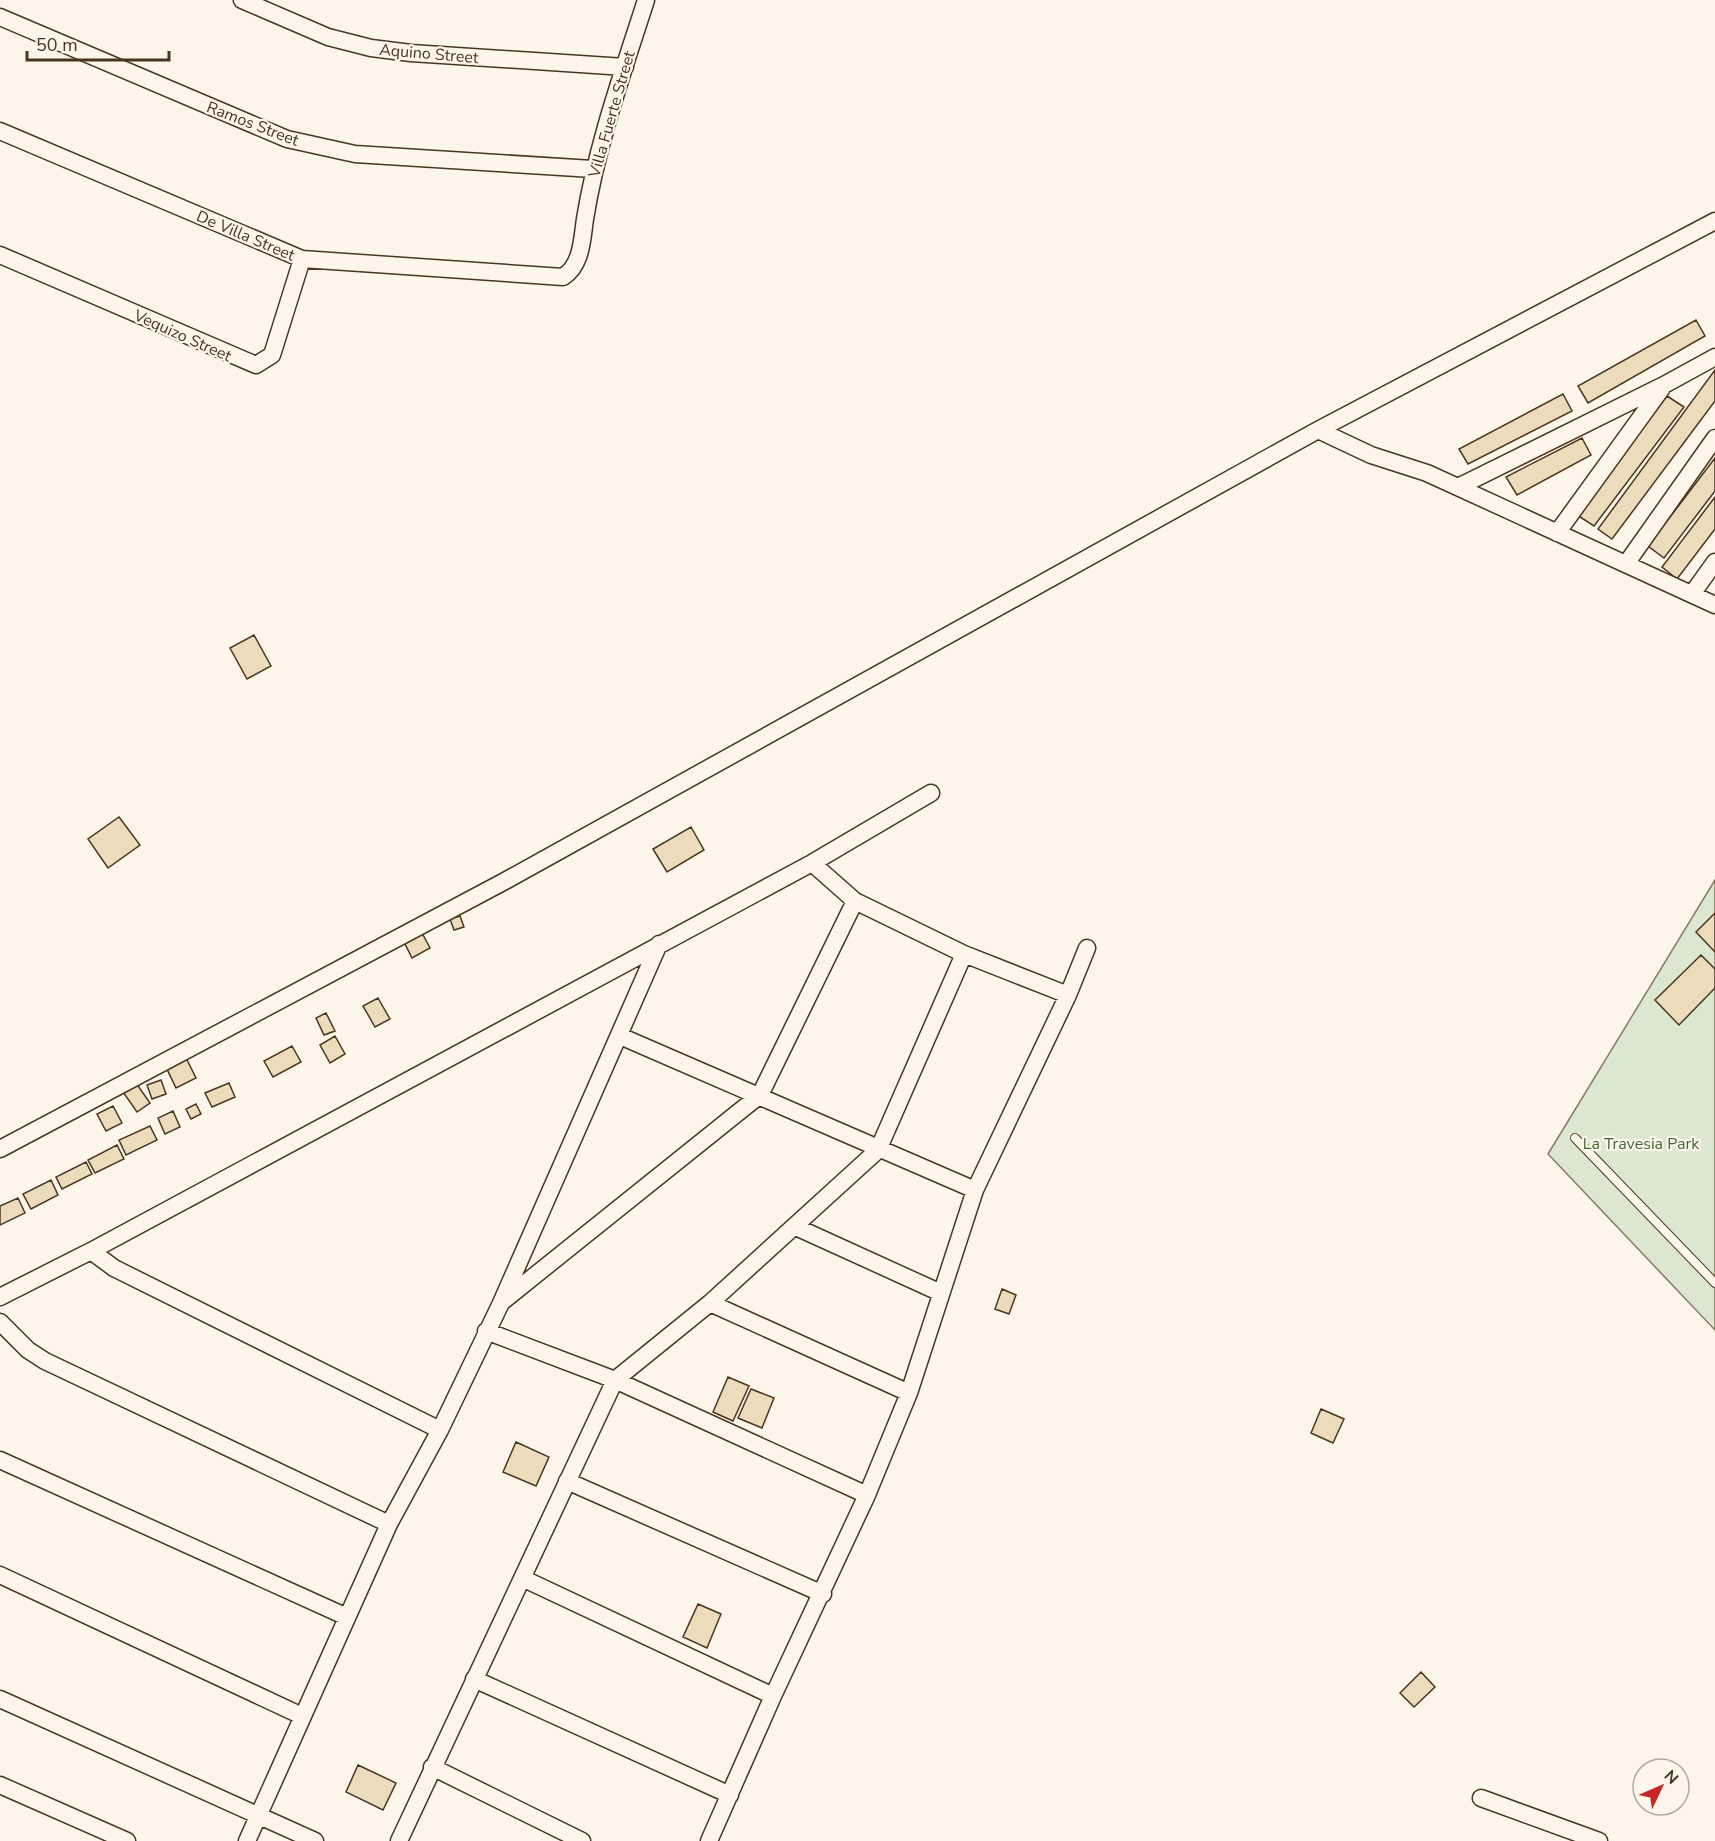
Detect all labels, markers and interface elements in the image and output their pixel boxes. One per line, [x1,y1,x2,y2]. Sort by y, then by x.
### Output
scale bar [27,24,170,62]
text: 50 m [36,33,78,57]
street label: Aquino Street [378,39,480,69]
street label: Villa Fuerte Street [583,48,641,181]
street label: Ramos Street [203,96,302,152]
street label: De Villa Street [193,205,299,267]
street label: Vequizo Street [129,304,235,367]
park label: La Travesia Park [1583,1133,1700,1155]
north arrow [1631,1757,1691,1817]
text: N [1659,1765,1683,1789]

